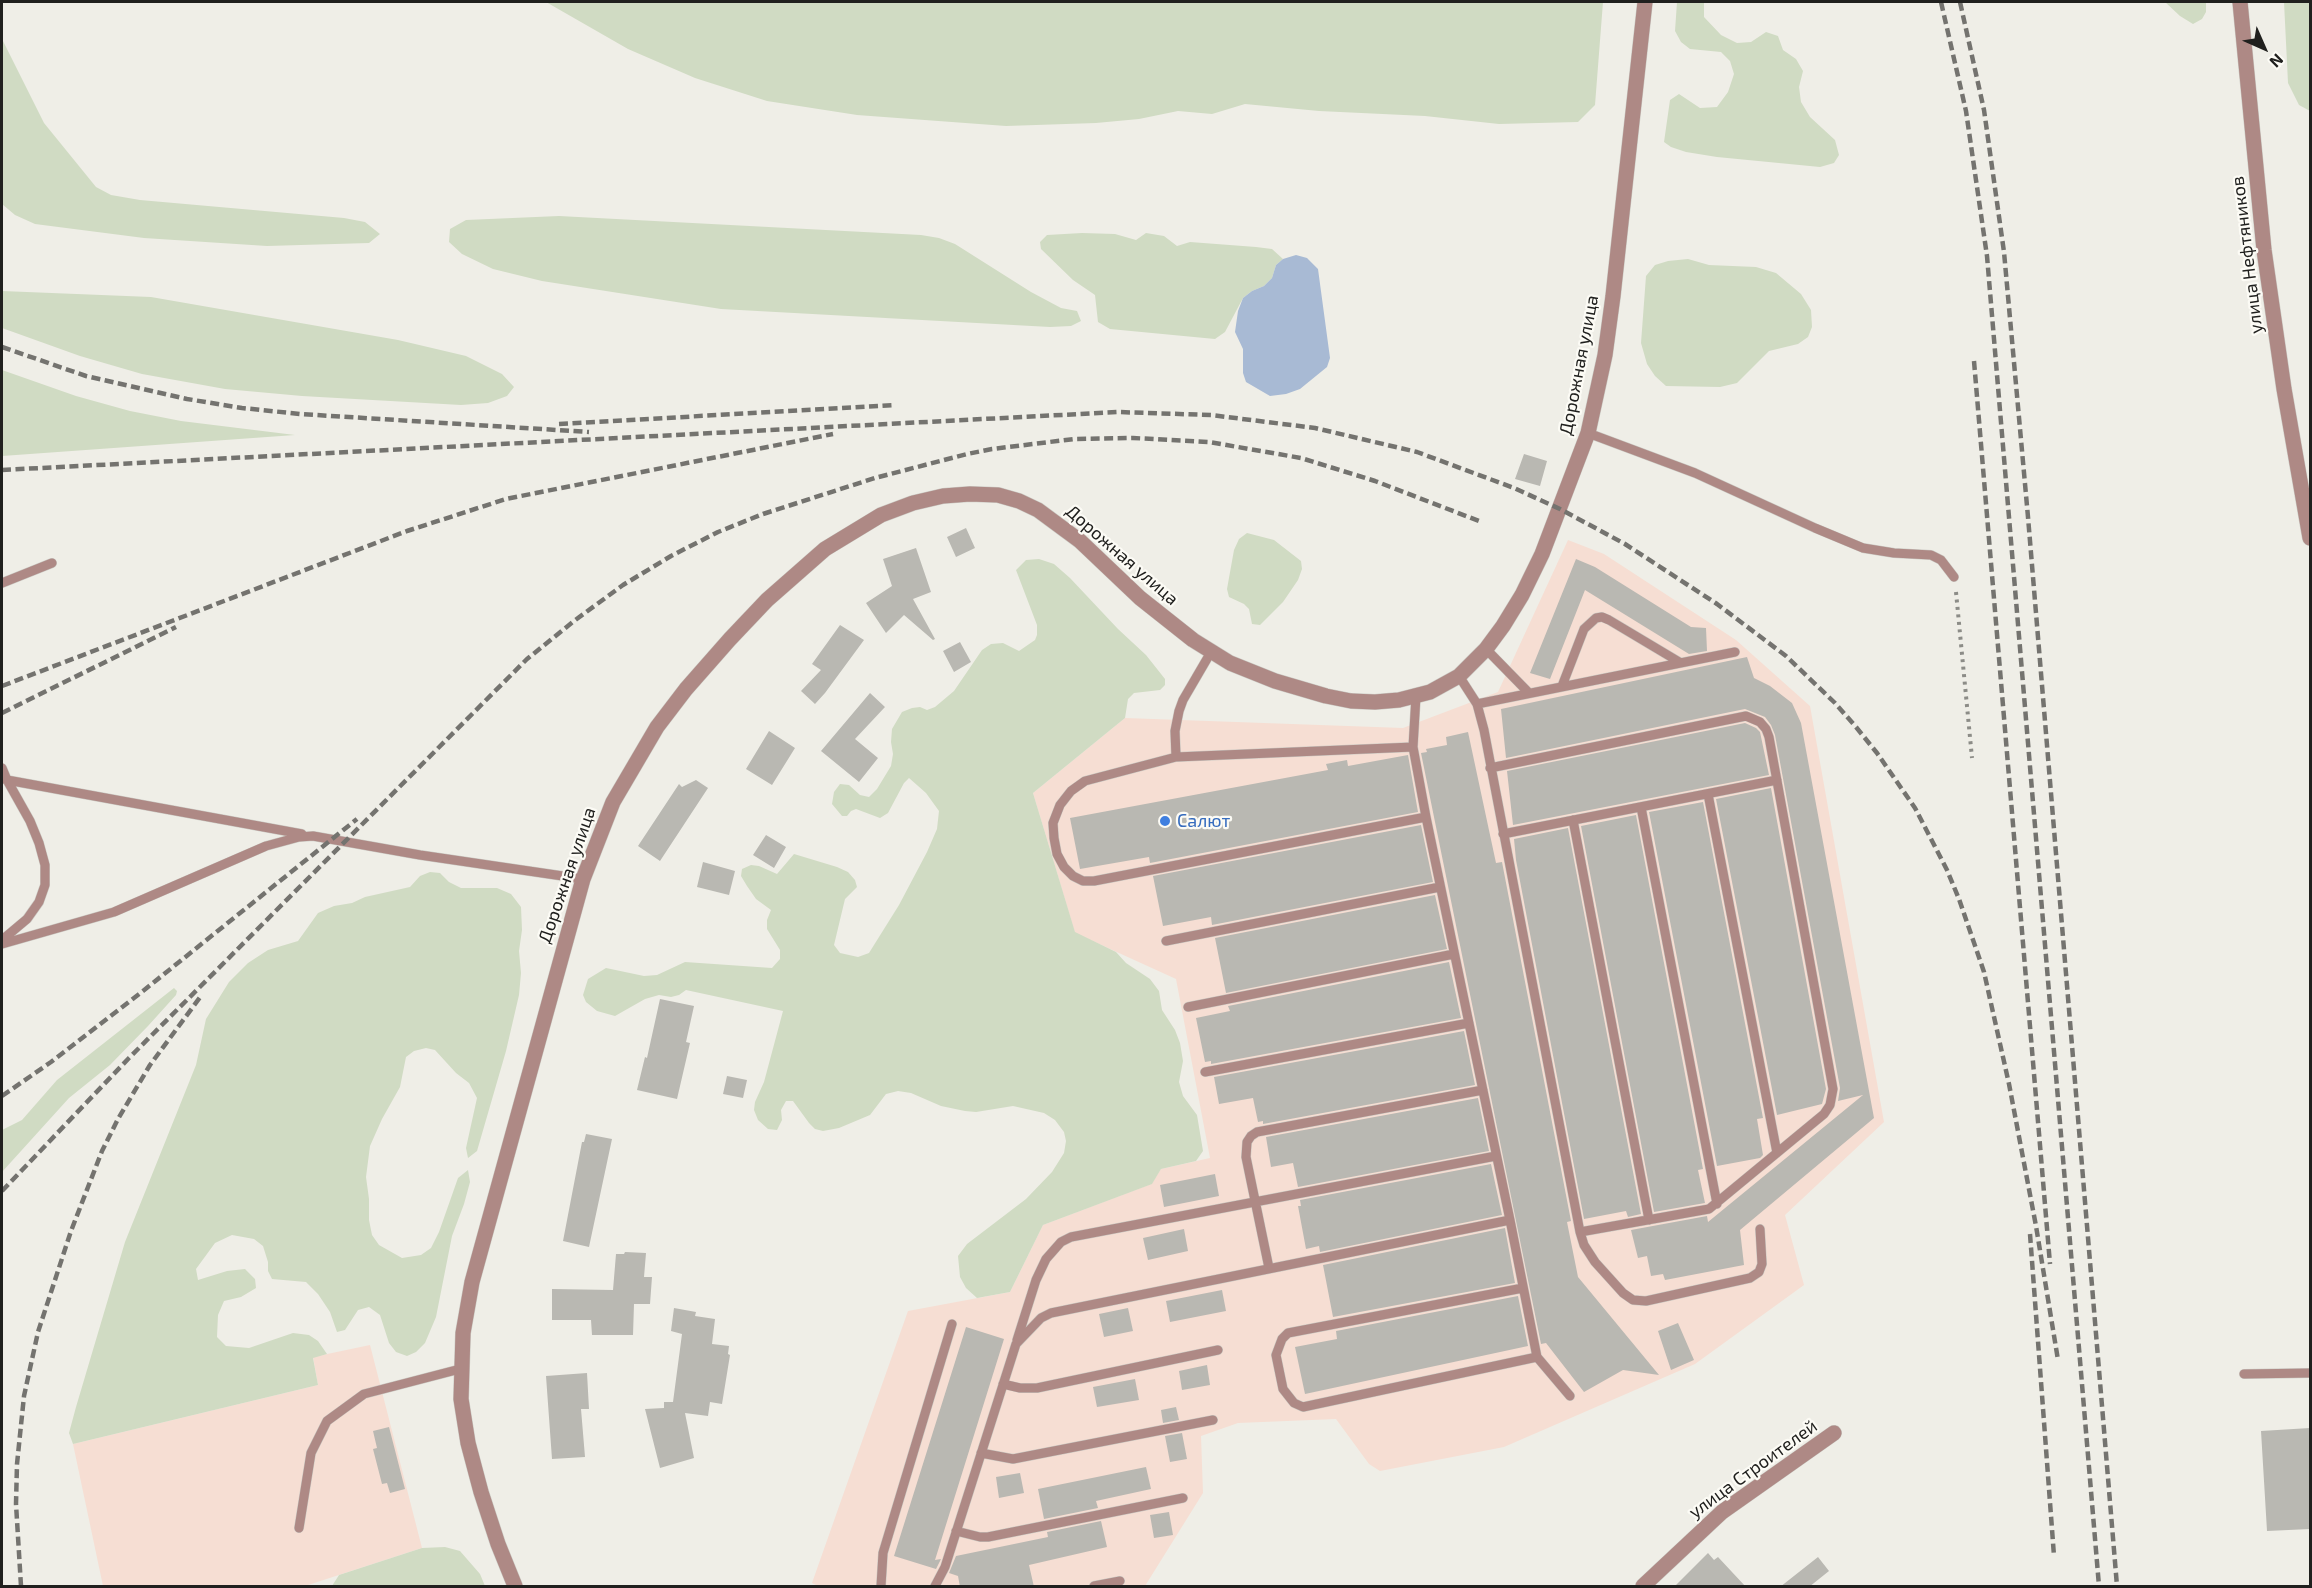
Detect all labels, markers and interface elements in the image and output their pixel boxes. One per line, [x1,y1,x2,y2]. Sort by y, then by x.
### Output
north arrow [2234,18,2294,78]
text: N [2266,50,2288,72]
street label: улица Нефтяников [2227,175,2267,335]
street label: Дорожная улица [1555,293,1603,437]
street label: Дорожная улица [1061,500,1183,610]
street label: Дорожная улица [534,804,600,946]
place label: Салют [1177,810,1230,832]
marker: Салют [1158,814,1172,828]
street label: улица Строителей [1685,1415,1821,1523]

